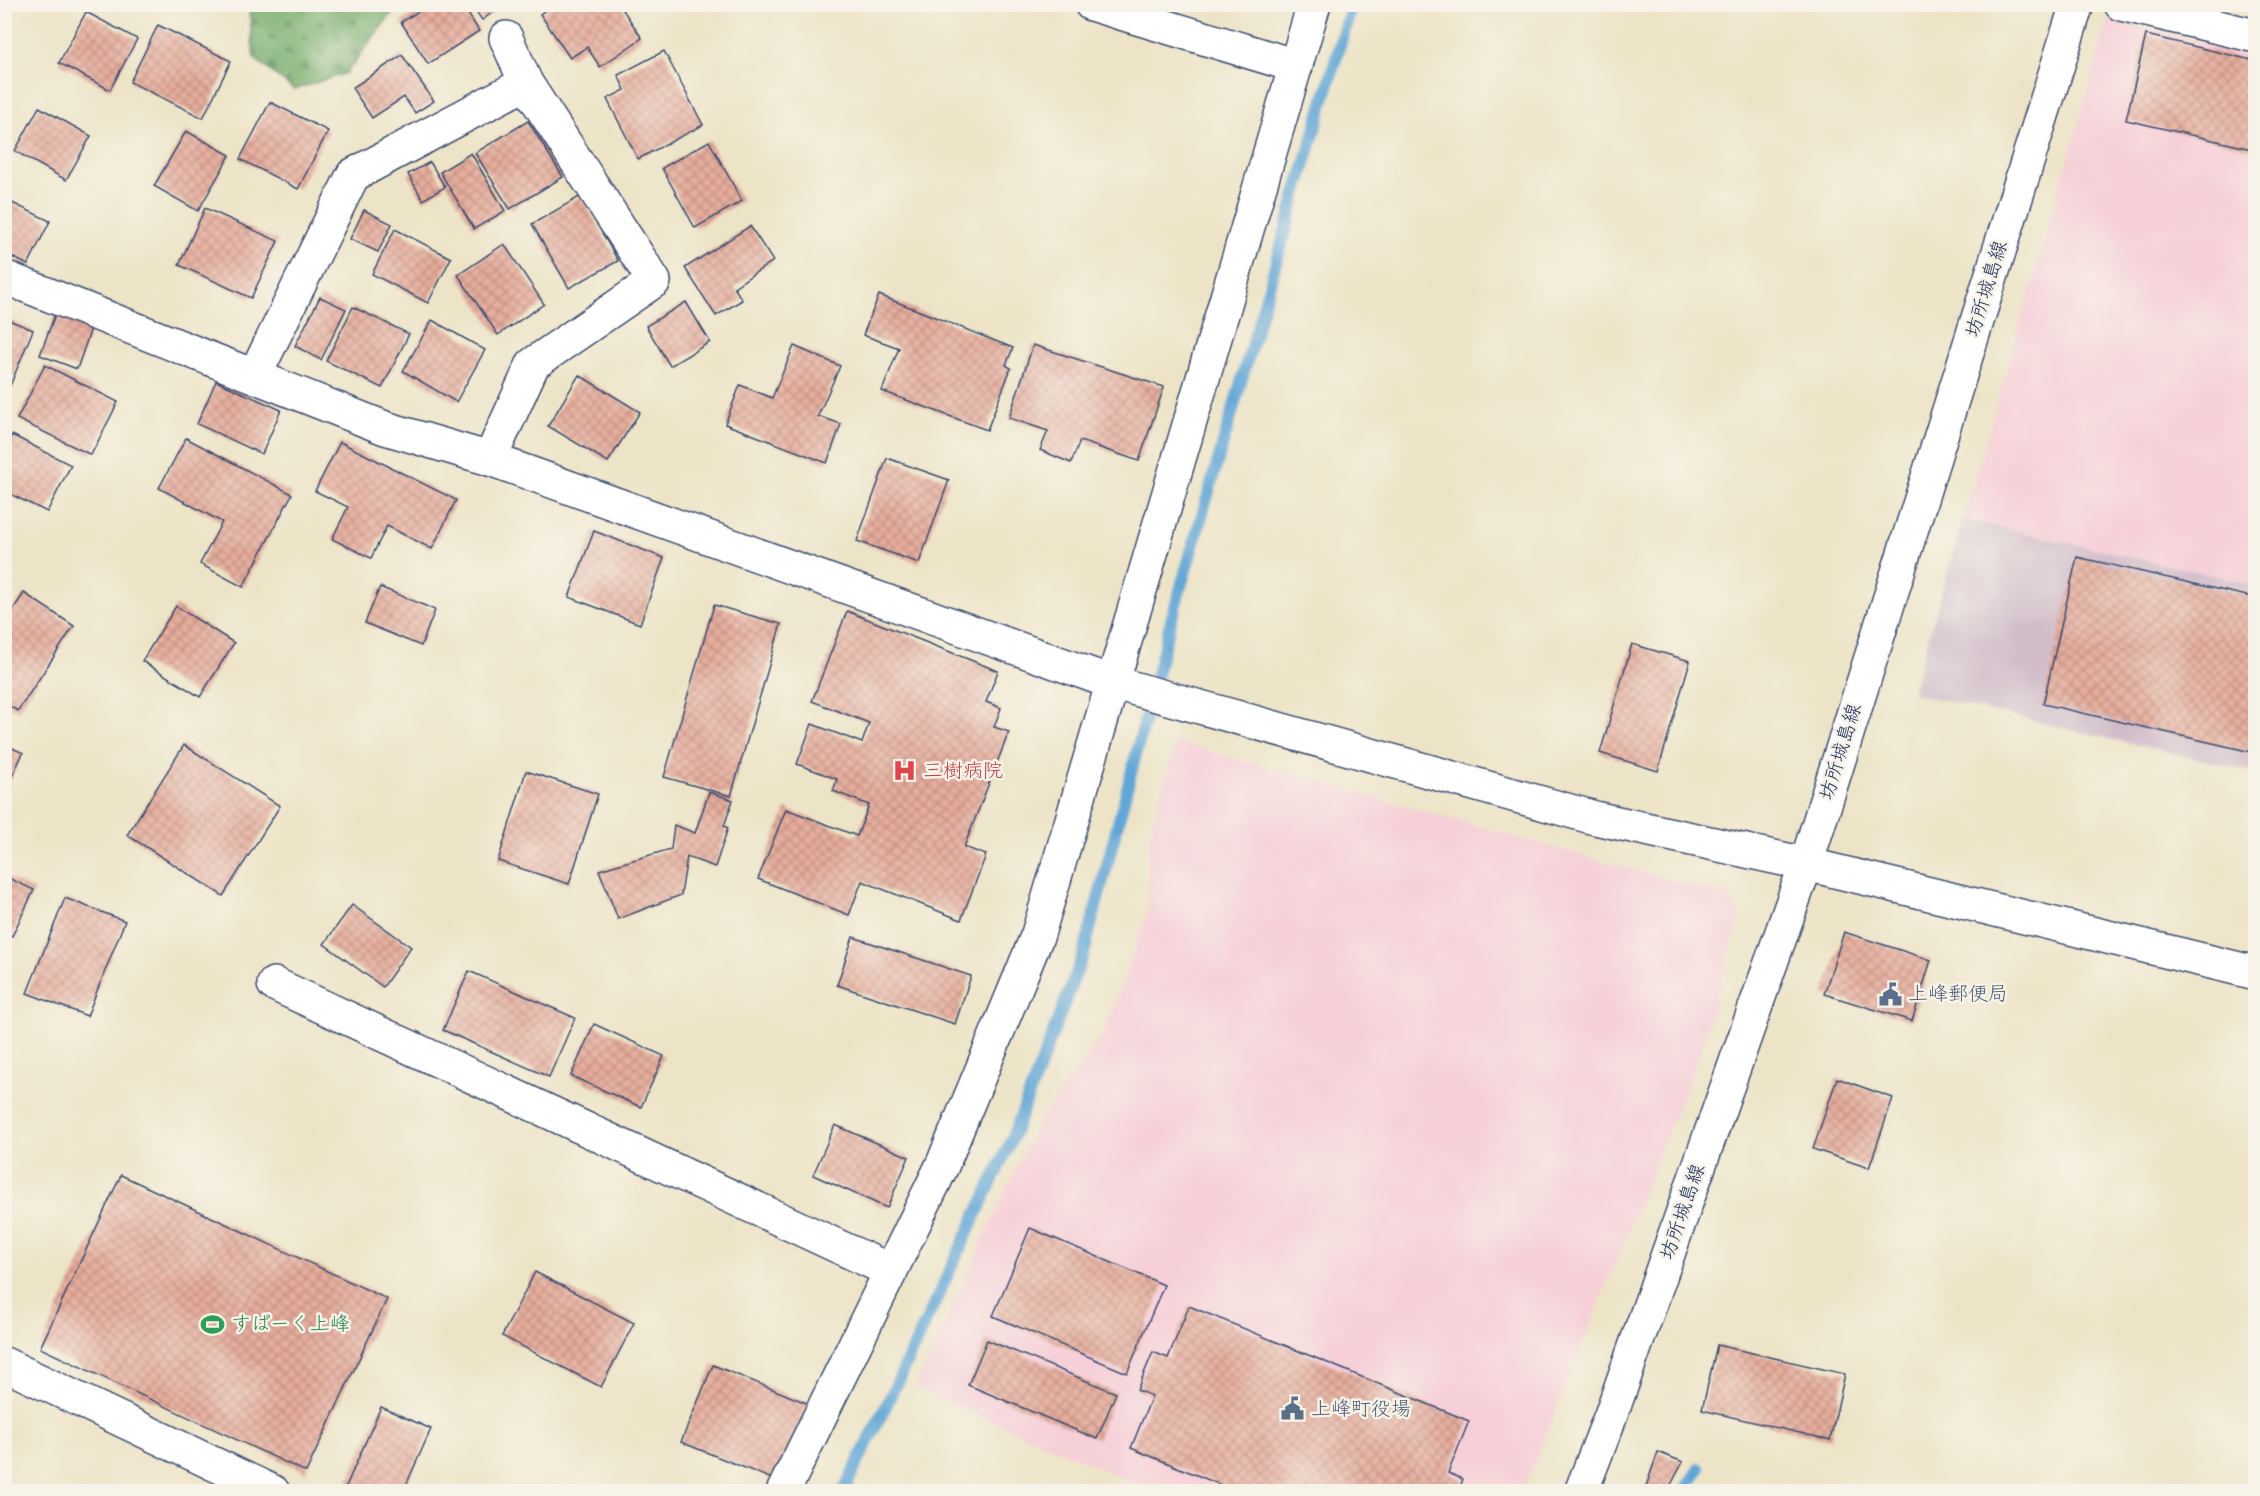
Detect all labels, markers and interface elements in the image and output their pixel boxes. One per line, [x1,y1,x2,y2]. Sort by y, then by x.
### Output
street label: 坊所城島線 [1959,237,2015,341]
street label: 坊所城島線 [1813,700,1869,804]
hospital icon: 三樹病院 [892,758,918,784]
place label: 三樹病院 [923,758,1003,785]
public building icon: 上峰郵便局 [1877,981,1903,1007]
place label: 上峰郵便局 [1908,981,2008,1008]
street label: 坊所城島線 [1654,1160,1712,1264]
sports icon: すぱーく上峰 [200,1311,226,1337]
place label: すぱーく上峰 [231,1311,350,1338]
public building icon: 上峰町役場 [1280,1396,1306,1422]
place label: 上峰町役場 [1311,1396,1411,1423]

